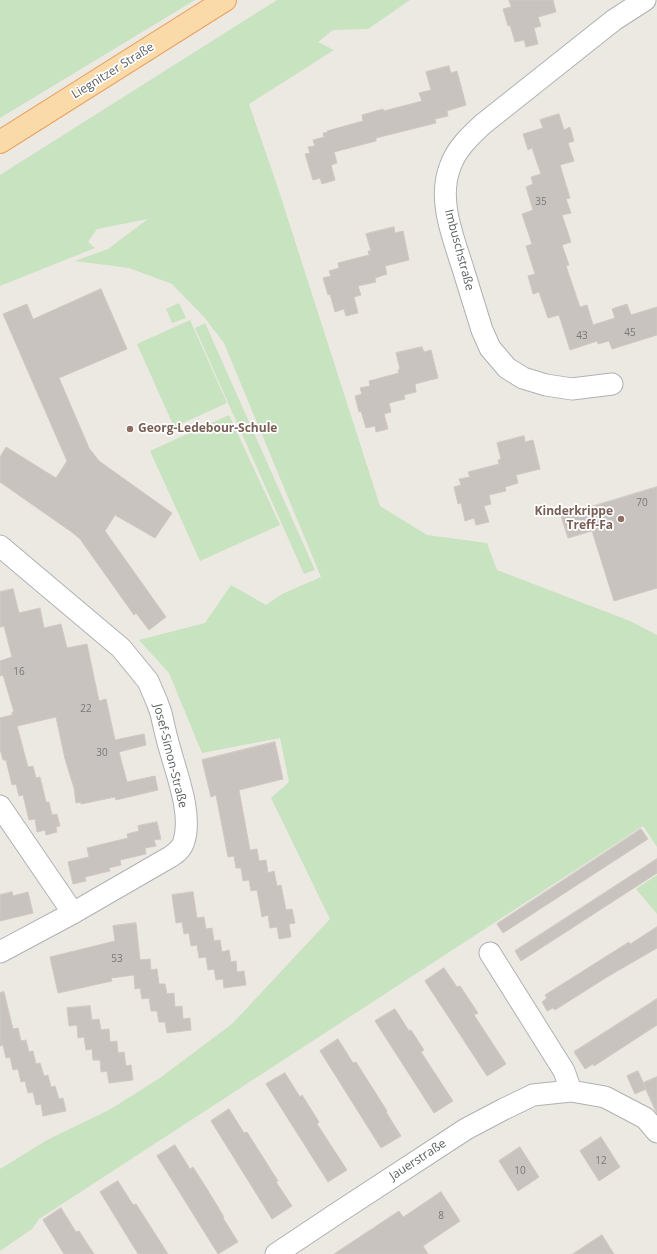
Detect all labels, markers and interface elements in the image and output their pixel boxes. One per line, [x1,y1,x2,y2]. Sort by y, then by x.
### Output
street label: Liegnitzer Straße [69,40,157,102]
house number: 35 [535,196,547,208]
street label: Imbuschstraße [441,208,477,292]
house number: 45 [624,327,636,339]
house number: 43 [576,330,588,342]
place label: Georg-Ledebour-Schule [138,422,277,436]
marker: Georg-Ledebour-Schule [125,424,135,434]
house number: 70 [636,497,648,509]
place label: Kinderkrippe Treff-Fa [535,505,613,533]
marker: Kinderkrippe Treff-Fa [616,514,626,524]
house number: 16 [13,666,25,678]
house number: 22 [80,703,92,715]
street label: Josef-Simon-Straße [150,703,190,809]
house number: 30 [96,747,108,759]
house number: 53 [111,953,123,965]
street label: Jauerstraße [387,1136,449,1184]
house number: 12 [595,1155,607,1167]
house number: 10 [514,1165,526,1177]
house number: 8 [438,1210,444,1222]

